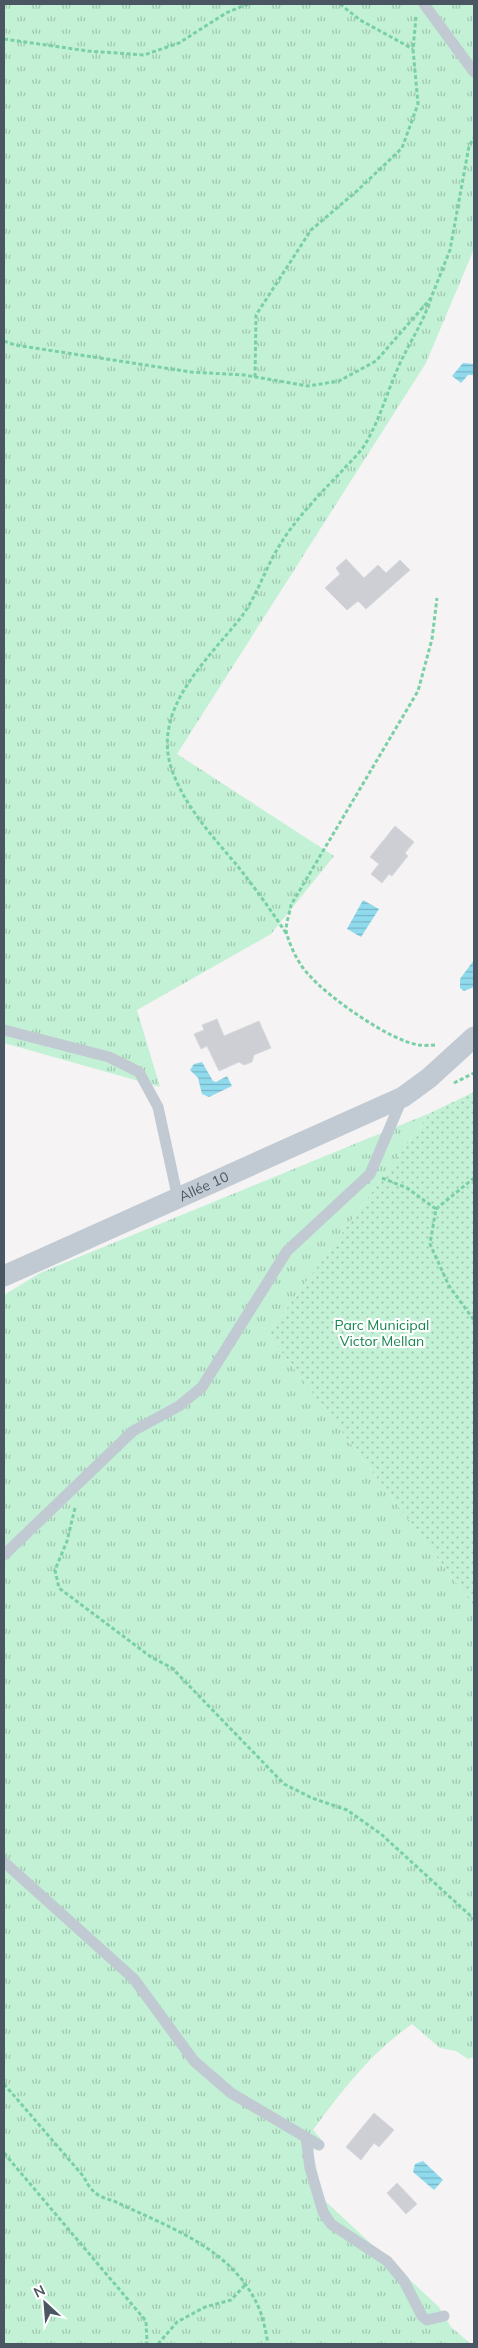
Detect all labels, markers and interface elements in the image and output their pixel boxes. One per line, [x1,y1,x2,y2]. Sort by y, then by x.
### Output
street label: Allée 10 [176,1167,232,1205]
park label: Parc Municipal Victor Mellan [335,1316,429,1350]
north arrow [20,2278,70,2328]
text: N [31,2281,48,2302]

